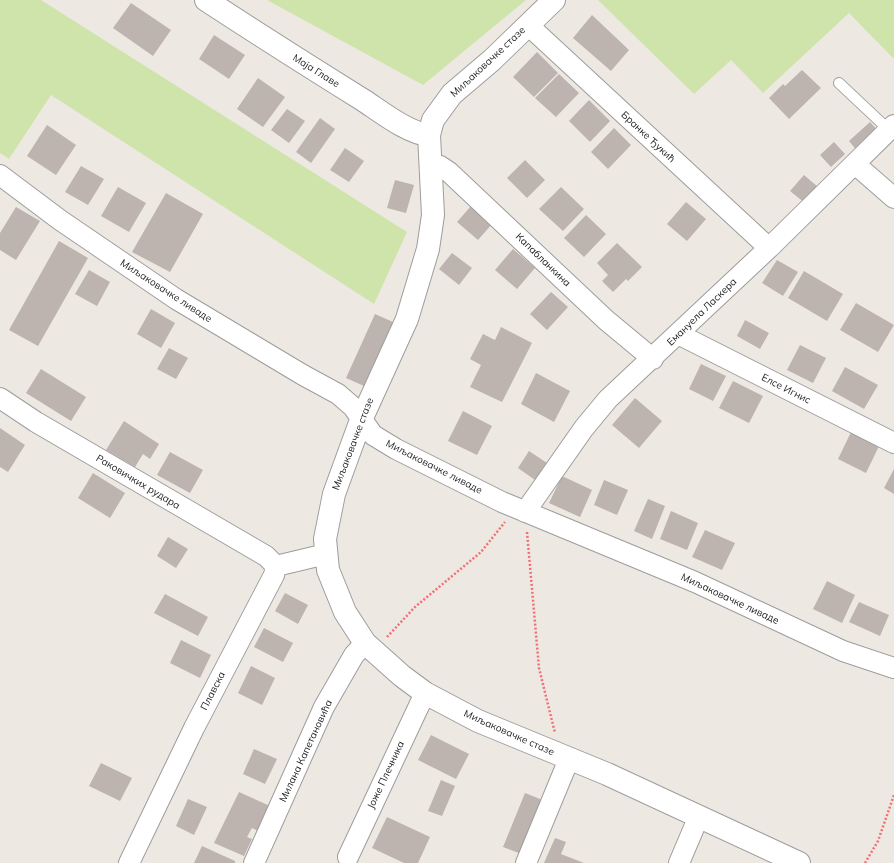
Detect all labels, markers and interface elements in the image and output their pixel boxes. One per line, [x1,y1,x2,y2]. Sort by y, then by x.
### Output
street label: Миљаковачке стазе [448,24,528,100]
street label: Маја Главе [290,52,342,90]
street label: Бранке Ђукић [618,109,678,165]
street label: Капабланкина [513,231,573,289]
street label: Миљаковачке ливаде [118,257,214,325]
street label: Емануела Ласкера [665,276,739,348]
street label: Елсе Игнис [759,371,813,407]
street label: Миљаковачке стазе [330,396,376,492]
street label: Миљаковачке ливаде [384,437,484,497]
street label: Раковичких рудара [94,452,182,512]
street label: Миљаковачке ливаде [679,571,781,627]
street label: Плавска [198,670,228,712]
street label: Милана Капетановића [277,698,335,804]
street label: Миљаковачке стазе [462,708,556,758]
street label: Јоже Плечника [365,739,407,811]

